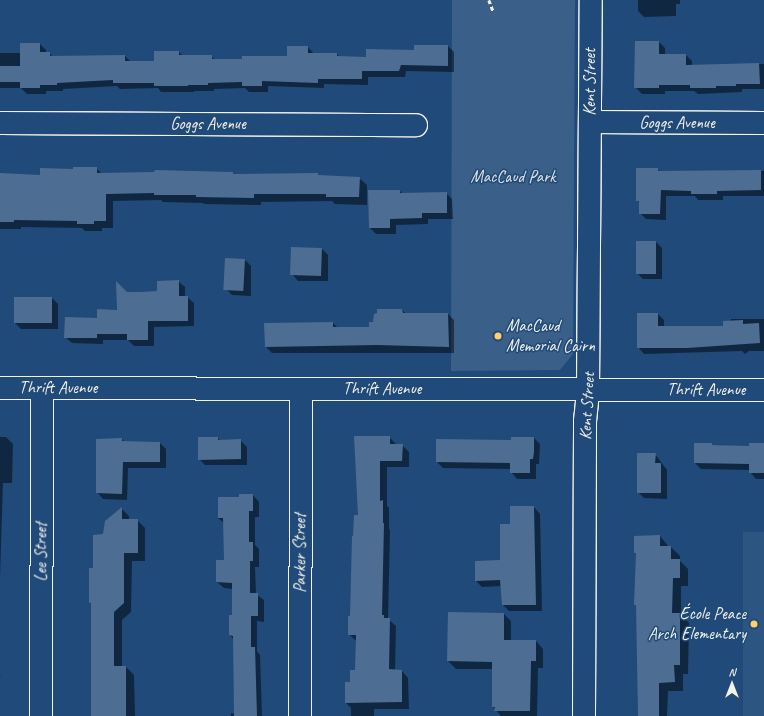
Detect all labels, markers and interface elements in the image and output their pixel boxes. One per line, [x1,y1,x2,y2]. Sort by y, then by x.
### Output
street label: Kent Street [580,48,600,116]
street label: Goggs Avenue [639,113,715,133]
street label: Goggs Avenue [170,114,246,134]
park label: MacCaud Park [471,167,555,187]
place label: MacCaud Memorial Cairn [506,316,595,356]
marker: MacCaud Memorial Cairn [493,331,503,341]
street label: Kent Street [575,372,599,440]
street label: Thrift Avenue [19,378,97,398]
street label: Thrift Avenue [343,379,421,399]
street label: Thrift Avenue [667,380,745,400]
street label: Parker Street [290,513,310,593]
street label: Lee Street [31,522,51,582]
place label: École Peace Arch Elementary [648,604,746,644]
marker: École Peace Arch Elementary [749,619,759,629]
north arrow [712,664,752,704]
text: N [729,665,735,679]

